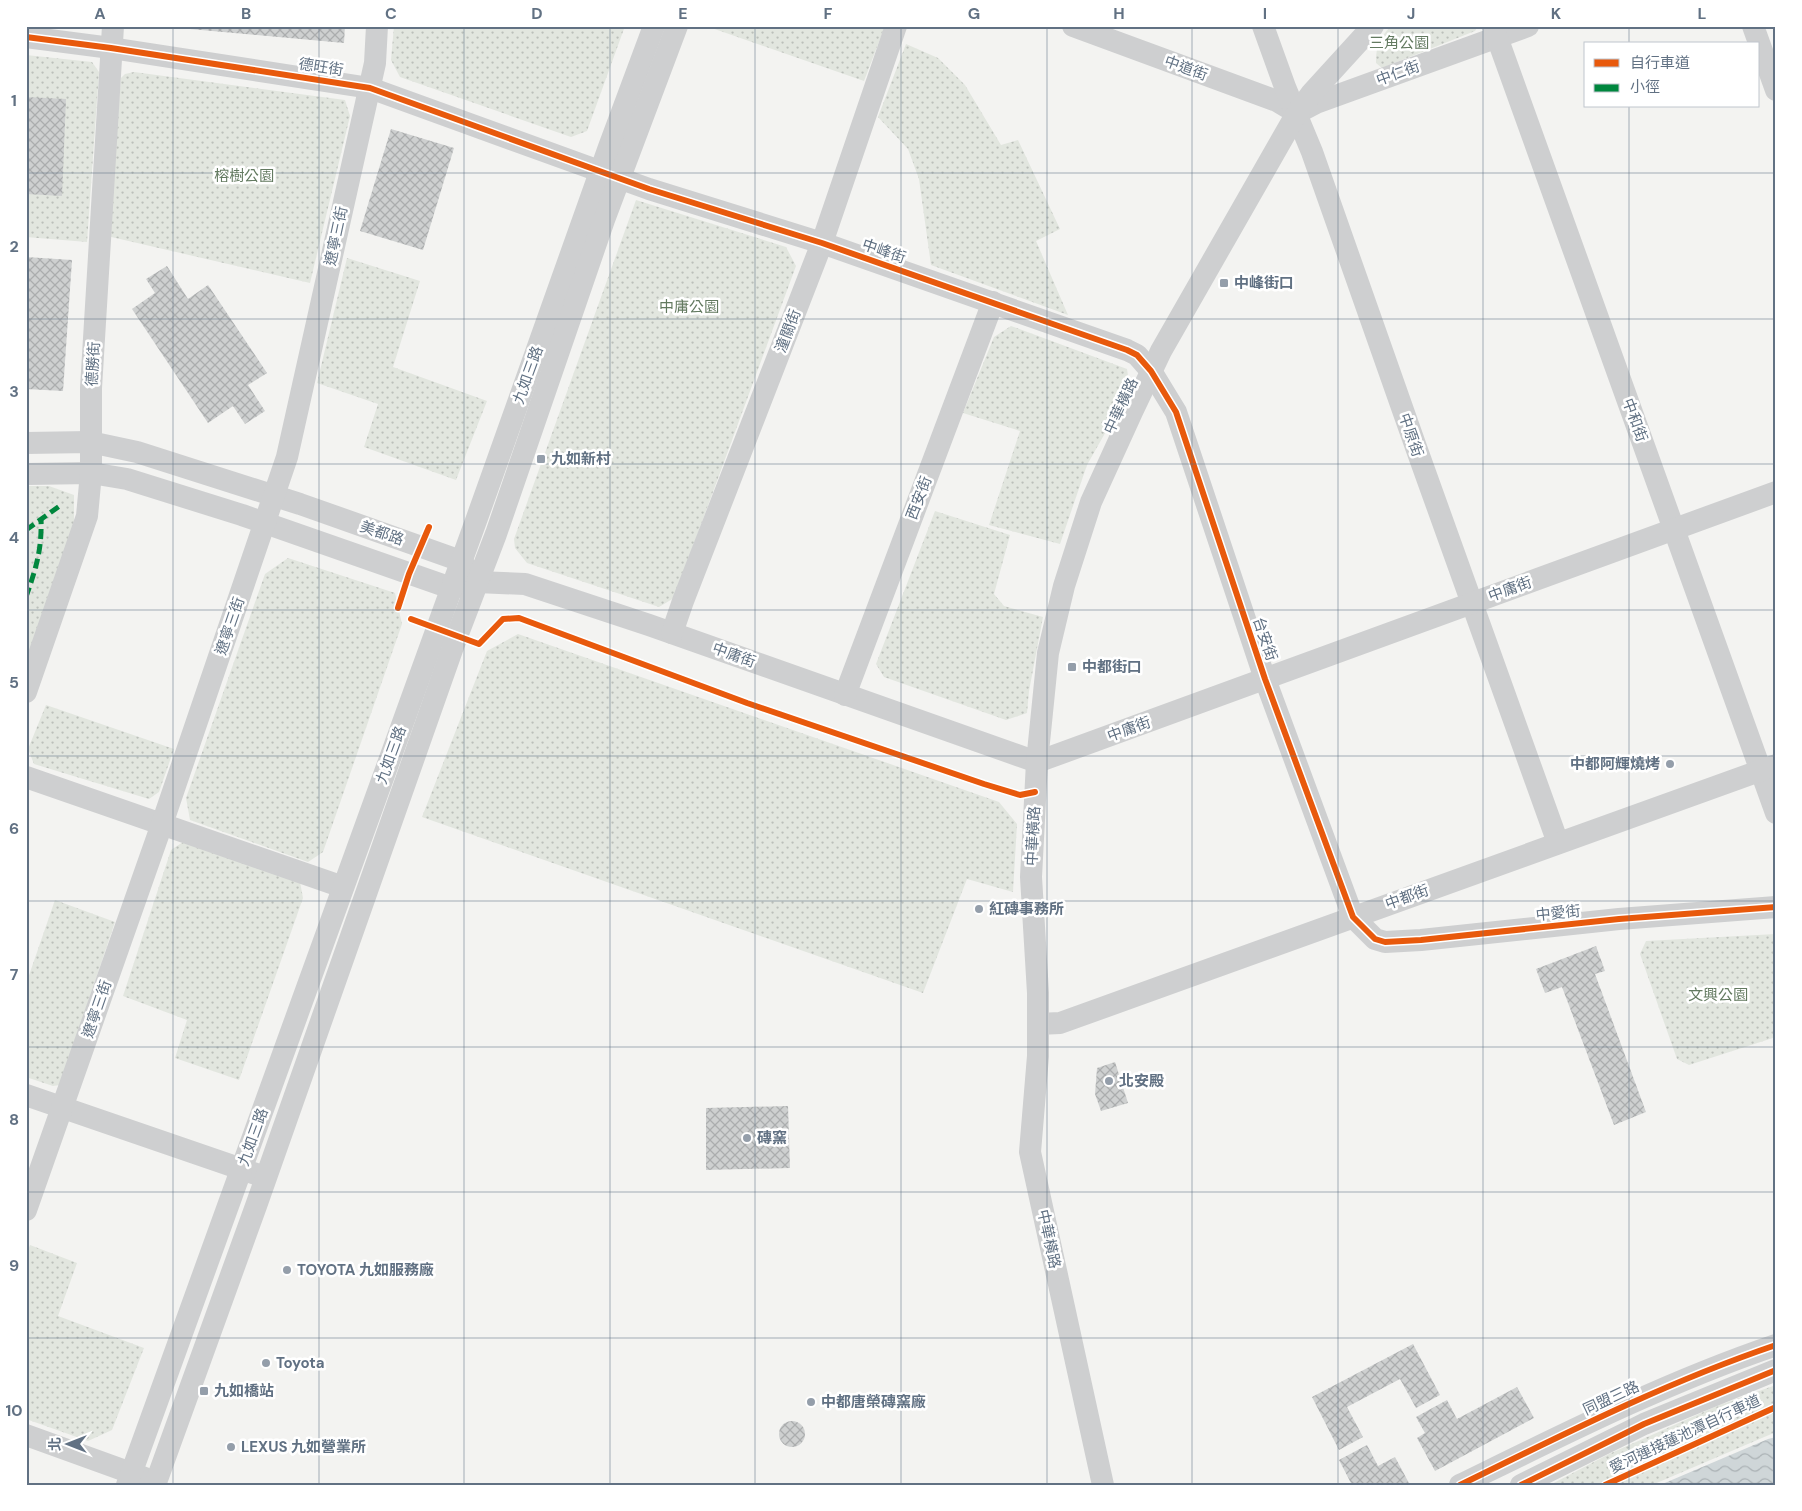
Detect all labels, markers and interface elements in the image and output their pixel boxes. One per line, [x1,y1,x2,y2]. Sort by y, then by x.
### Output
text: A [94,3,106,24]
text: B [241,3,251,24]
text: C [385,3,397,24]
text: D [531,3,543,24]
text: E [678,3,688,24]
text: F [824,3,833,24]
text: G [968,3,980,24]
text: H [1113,3,1125,24]
text: I [1263,3,1267,24]
text: J [1407,3,1415,24]
text: K [1551,3,1562,24]
text: L [1698,3,1707,24]
park label: 三角公園 [1369,33,1429,53]
legend [1584,42,1760,108]
street label: 中道街 [1161,51,1211,85]
text: 自行車道 [1630,53,1690,73]
street label: 德旺街 [297,54,345,80]
street label: 中仁街 [1373,56,1423,90]
text: 小徑 [1630,77,1660,97]
text: 1 [11,90,17,111]
park label: 榕樹公園 [214,166,274,186]
street label: 遼寧三街 [320,205,352,267]
street label: 中峰街 [859,234,909,268]
text: 2 [9,236,19,257]
place label: 中峰街口 [1234,273,1294,293]
marker: 中峰街口 [1218,277,1230,289]
park label: 中庸公園 [659,297,719,317]
street label: 潼關街 [771,306,805,356]
street label: 德勝街 [82,341,104,387]
street label: 九如三路 [508,343,548,407]
street label: 中華橫路 [1099,375,1143,437]
text: 3 [9,381,19,402]
street label: 中和街 [1618,395,1652,445]
street label: 中原街 [1394,410,1428,460]
place label: 九如新村 [551,449,611,469]
marker: 九如新村 [535,453,547,465]
street label: 西安街 [902,473,936,523]
street label: 美都路 [357,516,407,550]
text: 4 [9,527,19,548]
street label: 中庸街 [1485,572,1535,606]
street label: 遼寧三街 [211,594,249,658]
street label: 台安街 [1248,614,1282,664]
street label: 中庸街 [709,638,759,672]
place label: 中都街口 [1082,657,1142,677]
marker: 中都街口 [1066,661,1078,673]
text: 5 [9,672,19,693]
street label: 中庸街 [1104,712,1154,746]
street label: 九如三路 [371,723,411,787]
place label: 中都阿輝燒烤 [1570,754,1660,774]
marker: 中都阿輝燒烤 [1664,758,1676,770]
street label: 中華橫路 [1021,806,1045,866]
text: 6 [9,818,19,839]
street label: 中都街 [1382,880,1432,914]
place label: 紅磚事務所 [989,899,1064,919]
street label: 中愛街 [1535,901,1581,925]
marker: 紅磚事務所 [973,903,985,915]
text: 7 [10,964,19,985]
street label: 遼寧三街 [78,977,116,1041]
park label: 文興公園 [1688,985,1748,1005]
place label: 北安殿 [1119,1071,1164,1091]
marker: 北安殿 [1103,1075,1115,1087]
street label: 九如三路 [233,1105,273,1169]
text: 8 [9,1109,19,1130]
place label: 磚窯 [757,1128,787,1148]
marker: 磚窯 [741,1132,753,1144]
street label: 中華橫路 [1033,1208,1065,1270]
text: 9 [9,1255,19,1276]
place label: TOYOTA 九如服務廠 [297,1260,434,1280]
marker: TOYOTA 九如服務廠 [281,1264,293,1276]
place label: Toyota [276,1353,325,1373]
marker: Toyota [260,1357,272,1369]
street label: 同盟三路 [1580,1376,1642,1420]
place label: 九如橋站 [214,1381,274,1401]
marker: 九如橋站 [198,1385,210,1397]
street label: 愛河連接蓮池潭自行車道 [1606,1390,1764,1478]
place label: 中都唐榮磚窯廠 [821,1392,926,1412]
marker: 中都唐榮磚窯廠 [805,1396,817,1408]
text: 10 [5,1400,23,1421]
north arrow [42,1418,92,1468]
text: 北 [46,1437,64,1451]
place label: LEXUS 九如營業所 [241,1437,366,1457]
marker: LEXUS 九如營業所 [225,1441,237,1453]

